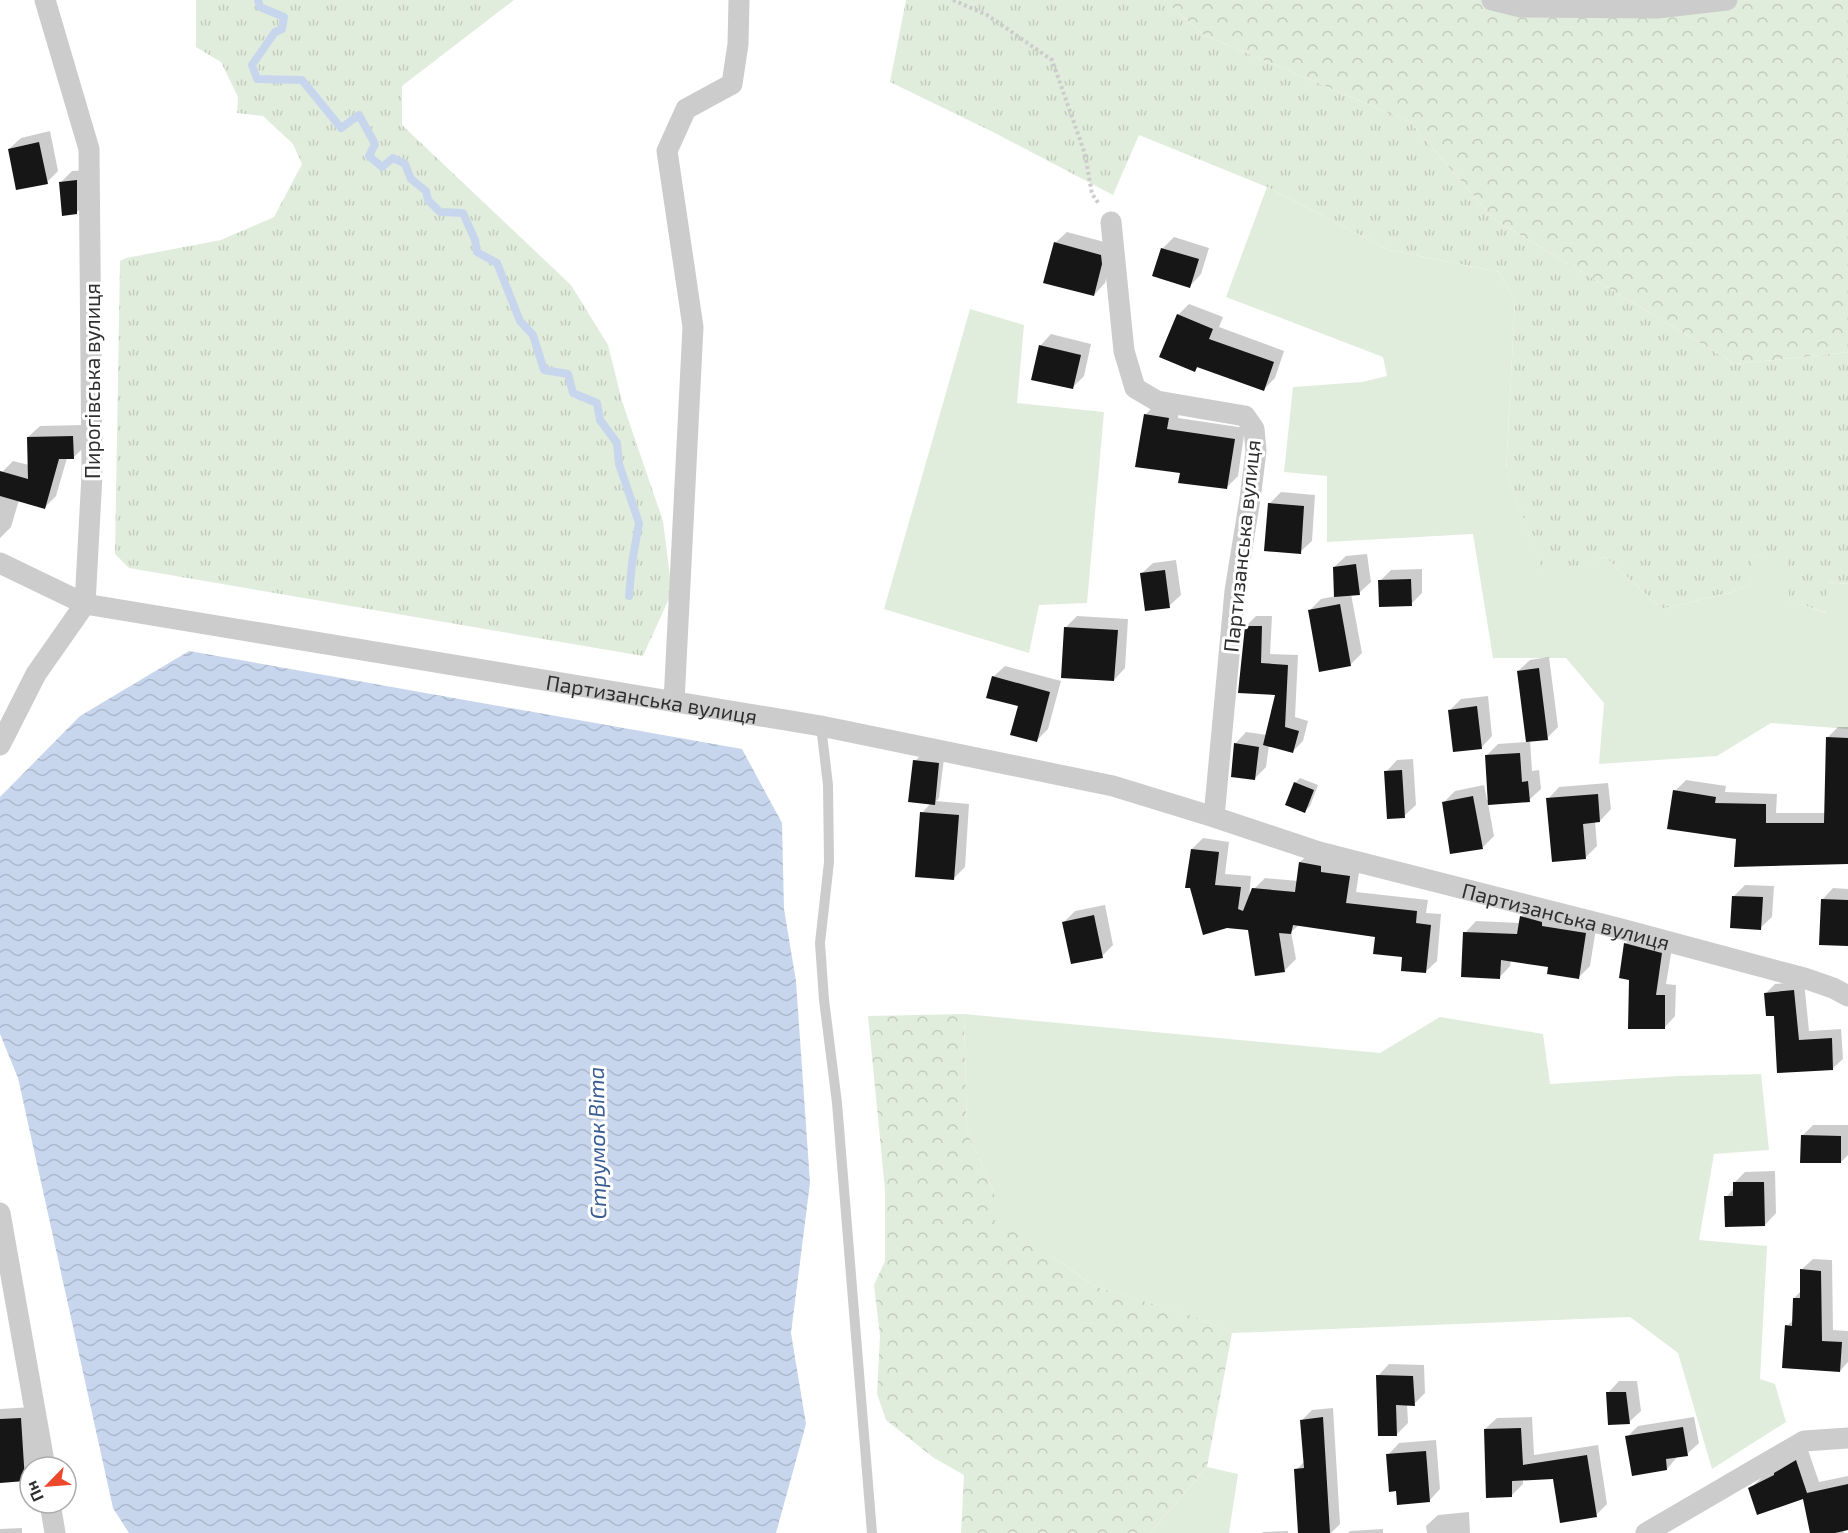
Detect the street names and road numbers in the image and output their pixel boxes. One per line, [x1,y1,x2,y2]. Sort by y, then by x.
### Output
street label: Пирогівська вулиця [79,283,105,479]
street label: Партизанська вулиця [1217,439,1266,654]
street label: Партизанська вулиця [545,668,759,728]
street label: Партизанська вулиця [1460,877,1673,954]

